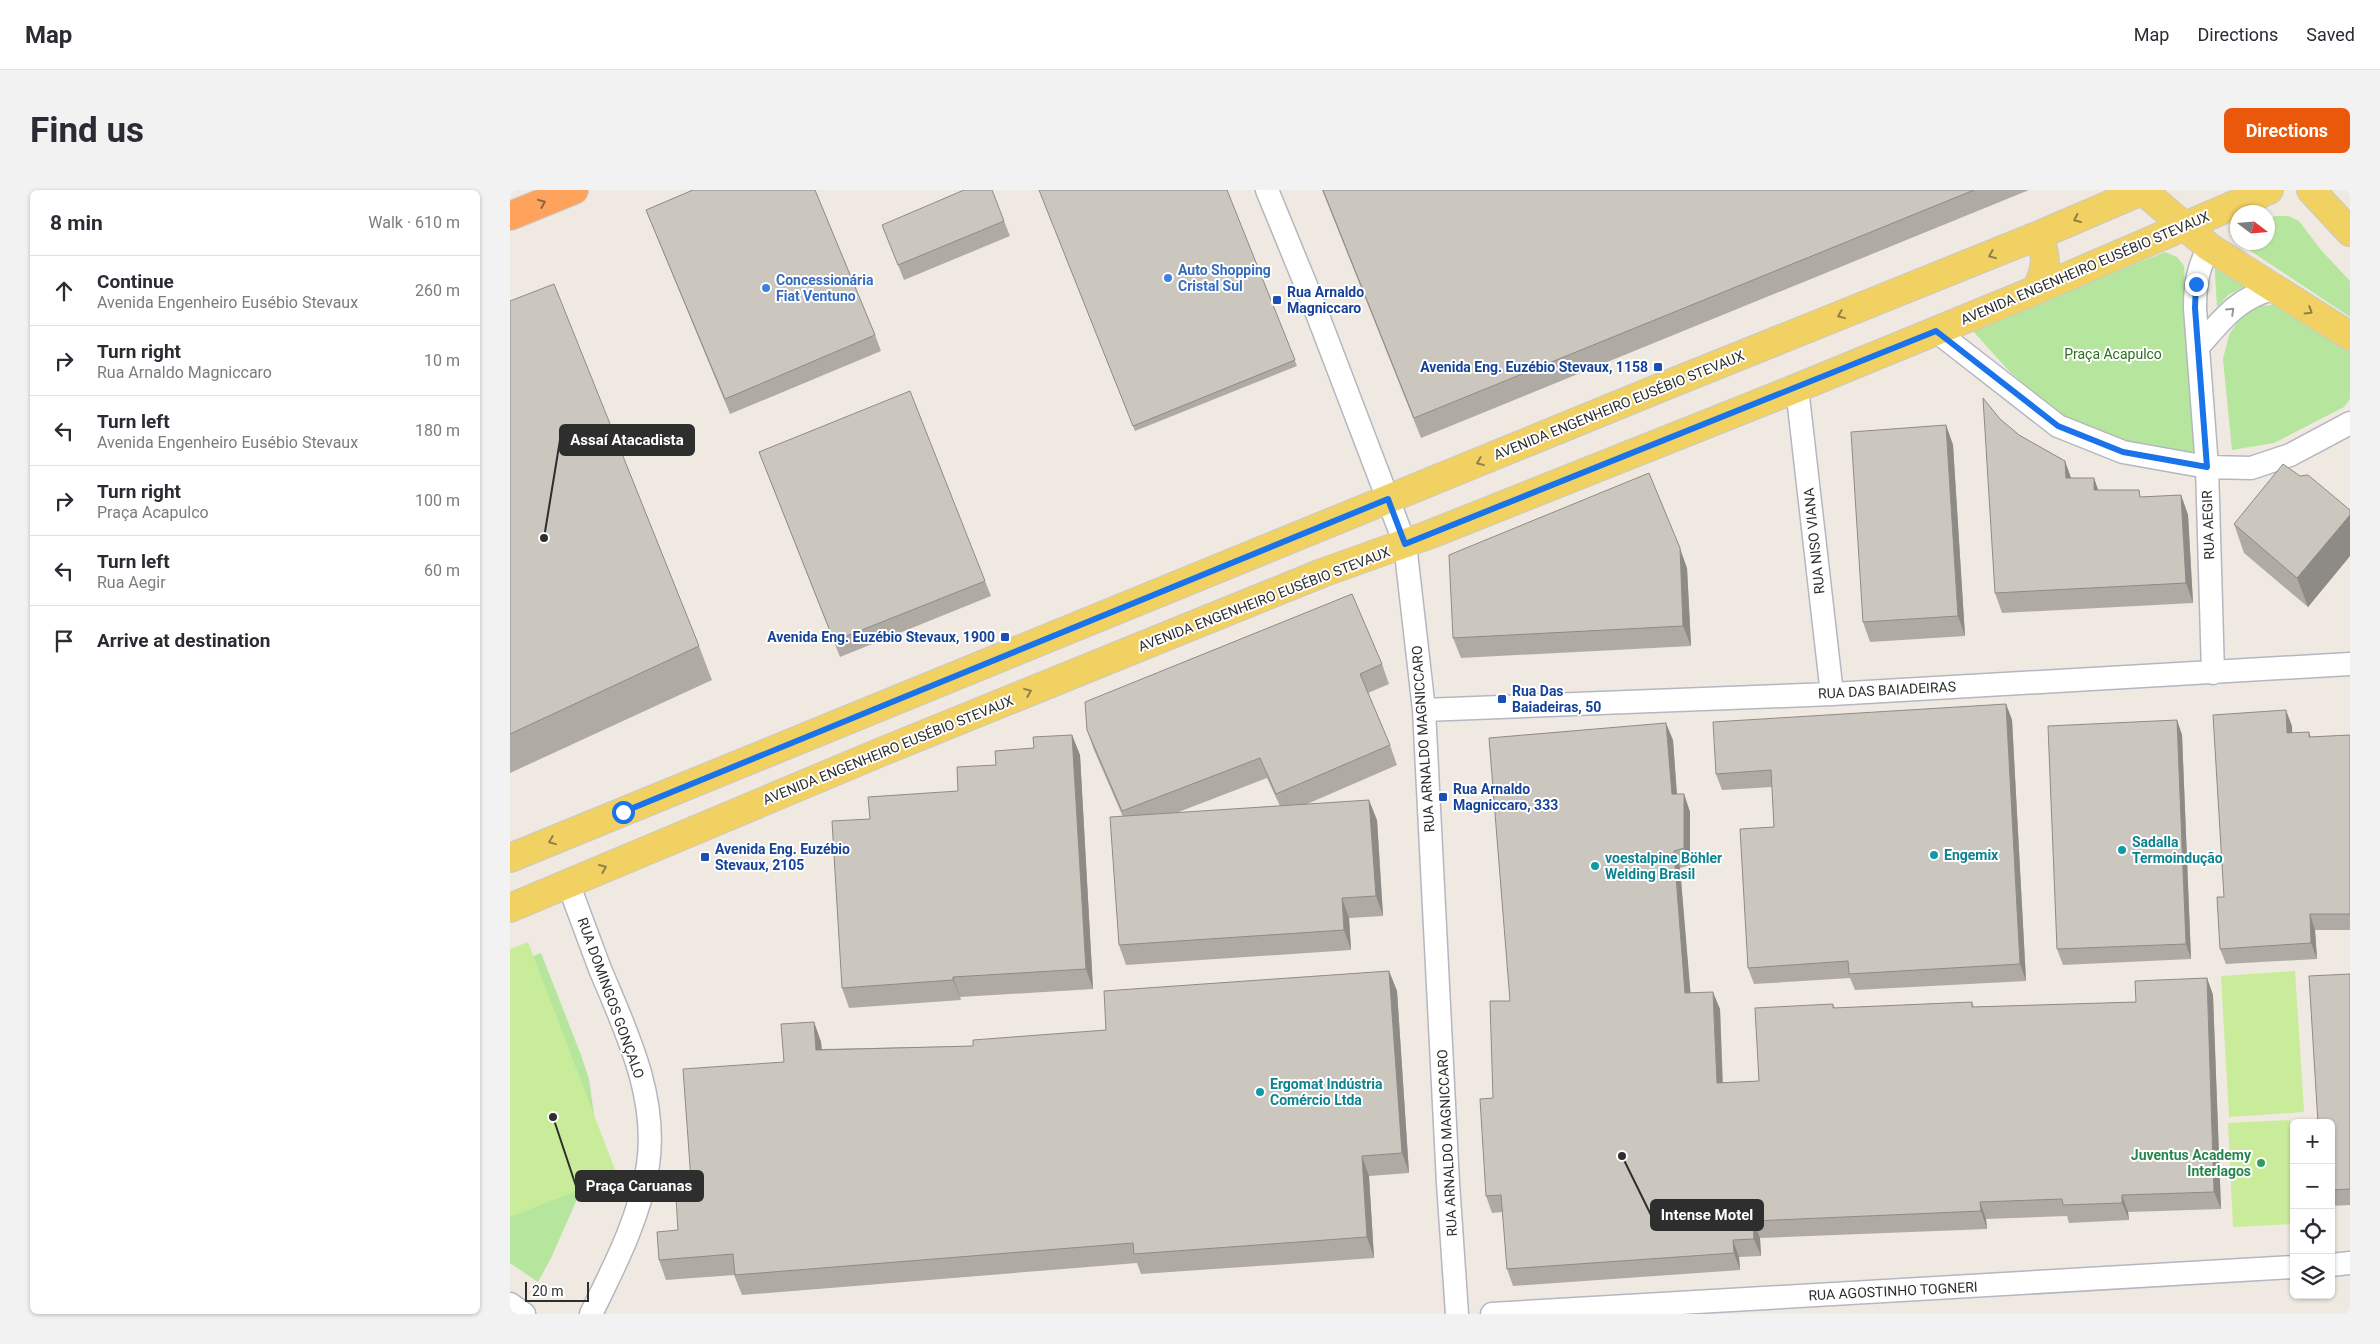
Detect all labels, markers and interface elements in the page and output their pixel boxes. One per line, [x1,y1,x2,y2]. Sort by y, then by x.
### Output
text: Map [25,21,72,49]
text: Map [2134,24,2169,45]
text: Directions [2197,24,2278,45]
text: Saved [2306,24,2355,45]
button: Directions [2224,108,2350,153]
text: Find us [30,110,144,151]
one-way arrow [537,199,546,209]
north arrow [2230,205,2275,250]
street label: AVENIDA ENGENHEIRO EUSÉBIO STEVAUX [1958,207,2212,328]
text: 8 min [50,211,103,235]
one-way arrow [2073,212,2082,223]
text: Walk · 610 m [368,213,460,232]
one-way arrow [1988,248,1997,259]
place label: Auto Shopping Cristal Sul [1178,262,1271,294]
text: Continue [97,270,174,293]
place label: Concessionária Fiat Ventuno [776,272,874,304]
marker: Auto Shopping Cristal Sul [1162,272,1174,284]
route end [2185,273,2208,296]
icon: ahead [50,277,78,305]
text: 260 m [415,281,460,300]
marker: Concessionária Fiat Ventuno [760,282,772,294]
place label: Rua Arnaldo Magniccaro [1287,284,1364,316]
text: Avenida Engenheiro Eusébio Stevaux [97,293,358,312]
marker: Rua Arnaldo Magniccaro [1271,294,1283,306]
one-way arrow [2303,304,2312,314]
one-way arrow [2225,308,2234,317]
one-way arrow [1837,309,1846,319]
text: Turn right [97,340,181,363]
street label: AVENIDA ENGENHEIRO EUSÉBIO STEVAUX [1491,346,1747,463]
park label: Praça Acapulco [2064,346,2162,362]
icon: right [50,347,78,375]
text: 10 m [424,351,460,370]
place label: Avenida Eng. Euzébio Stevaux, 1158 [1420,359,1648,375]
marker: Avenida Eng. Euzébio Stevaux, 1158 [1652,361,1664,373]
text: Rua Arnaldo Magniccaro [97,363,272,382]
text: Turn left [97,410,170,433]
icon: left [50,417,78,445]
text: 180 m [415,421,460,440]
callout: Assaí Atacadista [560,425,694,455]
text: Assaí Atacadista [570,431,684,449]
text: Avenida Engenheiro Eusébio Stevaux [97,433,358,452]
one-way arrow [1476,456,1485,466]
text: Turn right [97,480,181,503]
icon: right [50,487,78,515]
street label: RUA NISO VIANA [1800,487,1828,595]
street label: RUA AEGIR [2199,490,2217,560]
text: 100 m [415,491,460,510]
text: Praça Acapulco [97,503,209,522]
street label: AVENIDA ENGENHEIRO EUSÉBIO STEVAUX [1135,542,1392,655]
text: Turn left [97,550,170,573]
icon: left [50,557,78,585]
text: 60 m [424,561,460,580]
text: Rua Aegir [97,573,166,592]
icon: arrive [50,627,78,655]
text: Arrive at destination [97,629,270,652]
place label: Avenida Eng. Euzébio Stevaux, 1900 [767,629,995,645]
marker: Avenida Eng. Euzébio Stevaux, 1900 [999,631,1011,643]
street label: RUA ARNALDO MAGNICCARO [1408,645,1438,833]
street label: RUA DAS BAIADEIRAS [1818,678,1956,702]
place label: Rua Das Baiadeiras, 50 [1512,683,1601,715]
one-way arrow [1023,688,1032,698]
street label: AVENIDA ENGENHEIRO EUSÉBIO STEVAUX [760,691,1016,808]
marker: Rua Das Baiadeiras, 50 [1496,693,1508,705]
place label: Rua Arnaldo Magniccaro, 333 [1453,781,1558,813]
marker: Rua Arnaldo Magniccaro, 333 [1437,791,1449,803]
route start [612,801,635,824]
place label: Sadalla Termoindução [2132,834,2223,866]
one-way arrow [548,835,557,845]
place label: Avenida Eng. Euzébio Stevaux, 2105 [715,841,850,873]
marker: Sadalla Termoindução [2116,844,2128,856]
place label: Engemix [1944,847,1999,863]
marker: Engemix [1928,849,1940,861]
place label: voestalpine Böhler Welding Brasil [1605,850,1722,882]
marker: Avenida Eng. Euzébio Stevaux, 2105 [699,851,711,863]
marker: voestalpine Böhler Welding Brasil [1589,860,1601,872]
one-way arrow [598,864,607,875]
street label: RUA DOMINGOS GONÇALO [574,915,648,1081]
street label: RUA ARNALDO MAGNICCARO [1434,1049,1460,1237]
place label: Ergomat Indústria Comércio Ltda [1270,1076,1383,1108]
marker: Ergomat Indústria Comércio Ltda [1254,1086,1266,1098]
map controls [2290,1119,2335,1299]
button: + [2290,1119,2335,1164]
place label: Juventus Academy Interlagos [2131,1147,2252,1179]
marker: Juventus Academy Interlagos [2255,1157,2267,1169]
button: − [2290,1164,2335,1209]
callout: Praça Caruanas [576,1171,703,1201]
text: Praça Caruanas [586,1177,693,1195]
callout: Intense Motel [1651,1200,1763,1230]
text: Intense Motel [1661,1206,1753,1224]
button: locate [2290,1209,2335,1254]
button: layers [2290,1254,2335,1299]
scale bar [525,1279,589,1302]
street label: RUA AGOSTINHO TOGNERI [1808,1279,1978,1303]
text: 20 m [532,1283,564,1299]

